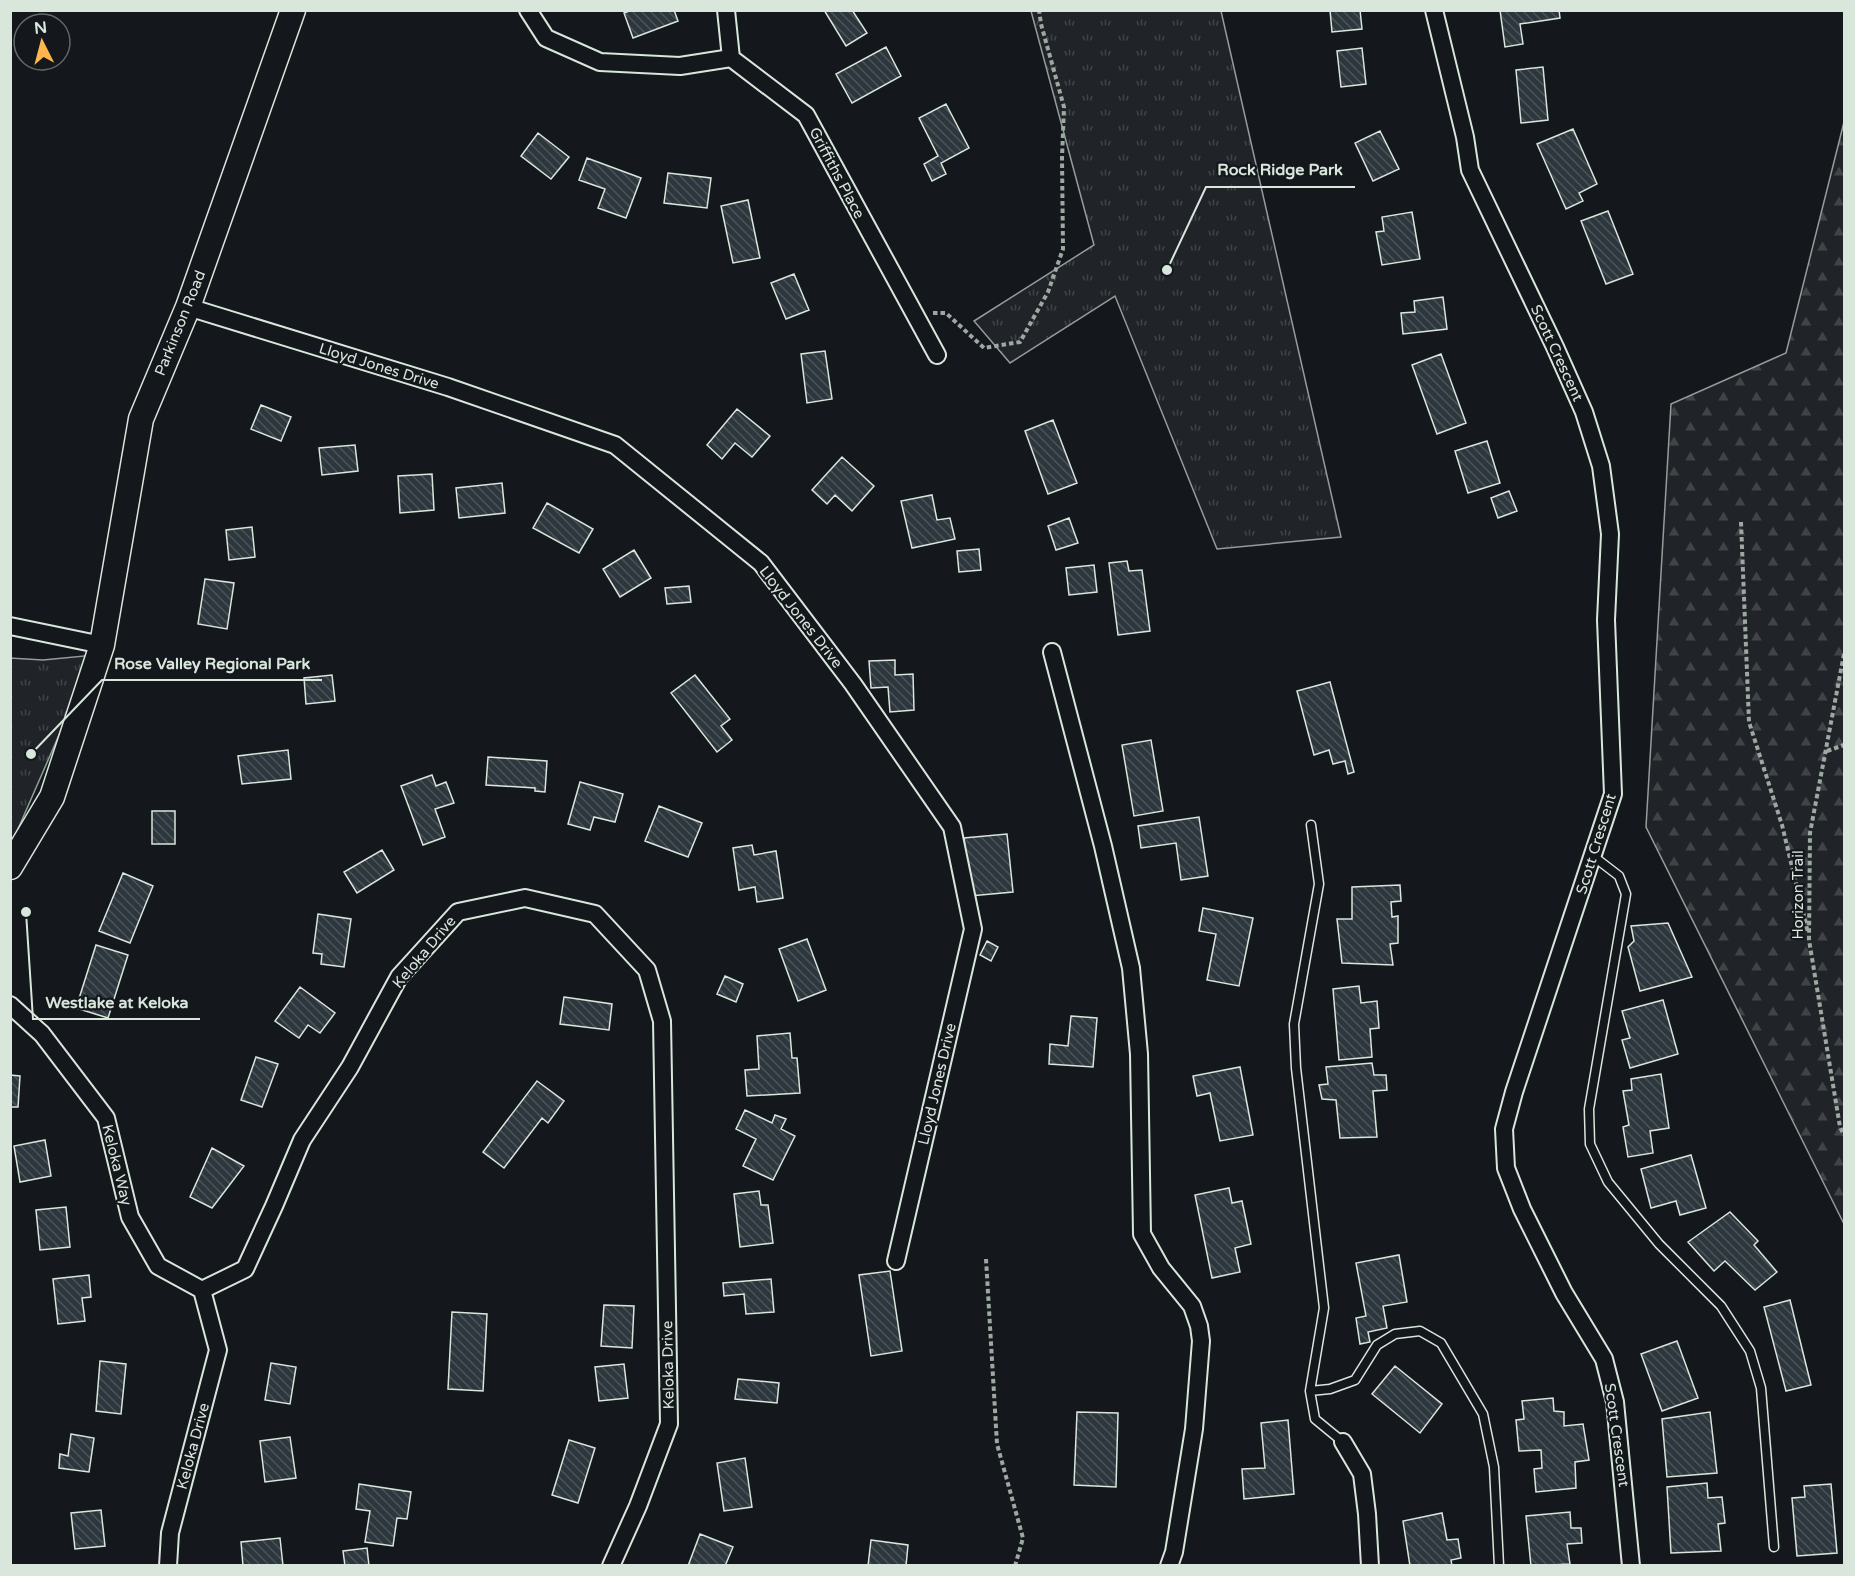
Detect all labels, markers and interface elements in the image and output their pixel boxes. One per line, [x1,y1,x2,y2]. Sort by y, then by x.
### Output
north arrow [12,12,72,72]
text: N [33,17,48,39]
street label: Griffiths Place [805,124,869,222]
callout: Rock Ridge Park [1206,153,1355,187]
text: Rock Ridge Park [1217,160,1343,180]
street label: Parkinson Road [151,268,209,378]
street label: Scott Crescent [1527,302,1587,404]
street label: Lloyd Jones Drive [317,339,441,393]
street label: Lloyd Jones Drive [756,562,846,672]
callout: Rose Valley Regional Park [102,646,322,680]
text: Rose Valley Regional Park [114,654,310,674]
street label: Scott Crescent [1572,791,1620,896]
street label: Horizon Trail [1789,850,1807,940]
street label: Keloka Drive [389,912,459,992]
callout: Westlake at Keloka [33,985,200,1019]
text: Westlake at Keloka [45,993,189,1013]
street label: Lloyd Jones Drive [914,1021,960,1147]
street label: Keloka Way [98,1123,136,1207]
street label: Keloka Drive [658,1320,678,1410]
street label: Scott Crescent [1601,1382,1633,1488]
street label: Keloka Drive [173,1401,213,1491]

